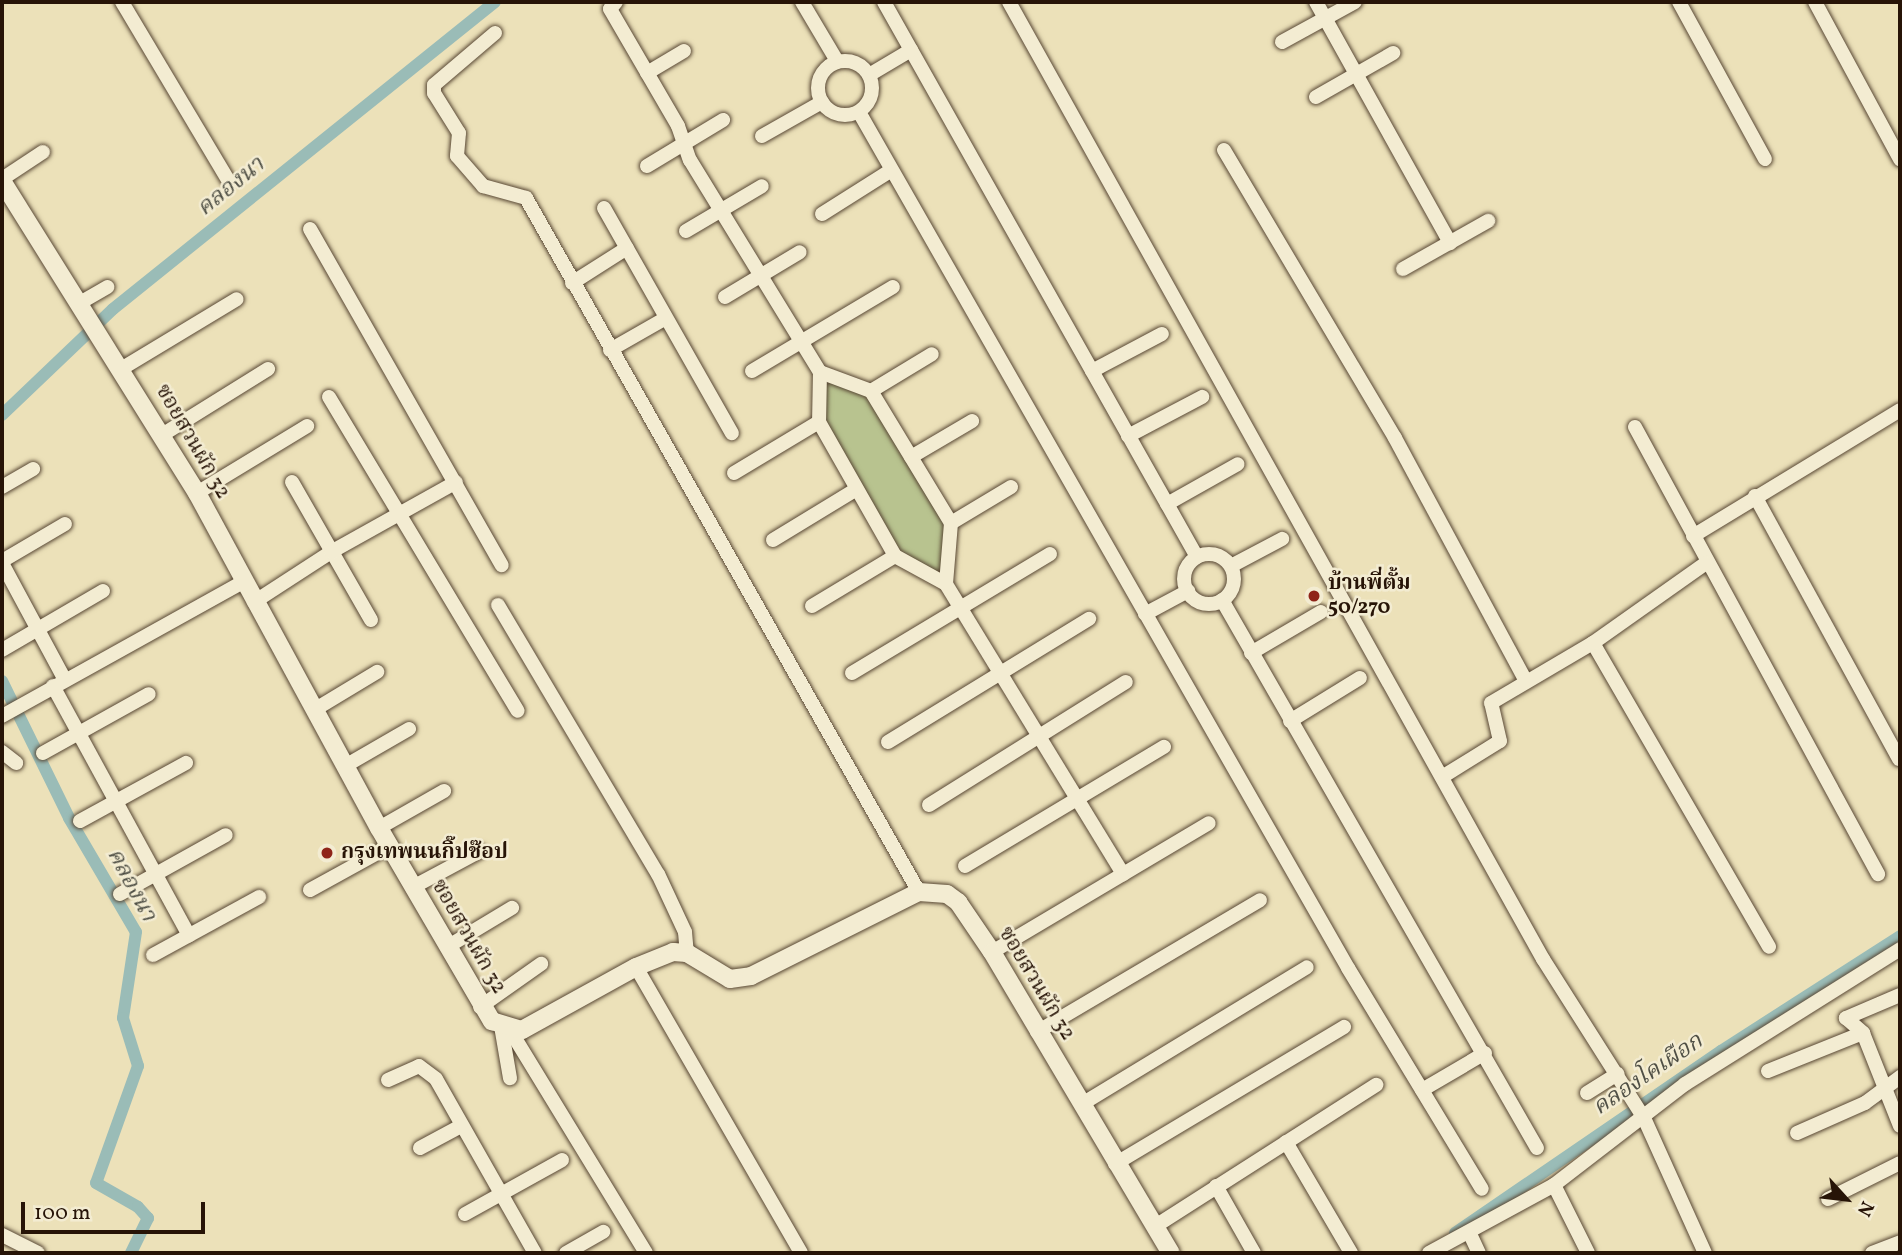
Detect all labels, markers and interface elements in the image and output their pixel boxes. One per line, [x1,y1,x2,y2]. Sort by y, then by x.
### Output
water label: คลองนา [192,151,270,223]
street label: ซอยสวนผัก 32 [149,380,235,504]
place label: บ้านพี่ตั้ม 50/270 [1328,571,1410,621]
marker: บ้านพี่ตั้ม 50/270 [1306,588,1322,604]
place label: กรุงเทพนนกิ๊ปช๊อป [341,840,508,866]
water label: คลองนา [100,844,162,926]
marker: กรุงเทพนนกิ๊ปช๊อป [319,845,335,861]
street label: ซอยสวนผัก 32 [425,875,511,999]
street label: ซอยสวนผัก 32 [992,923,1080,1045]
water label: คลองโคเผือก [1588,1028,1708,1122]
north arrow [1811,1164,1881,1234]
scale bar [24,1188,208,1232]
text: N [1850,1196,1879,1221]
text: 100 m [34,1199,91,1228]

